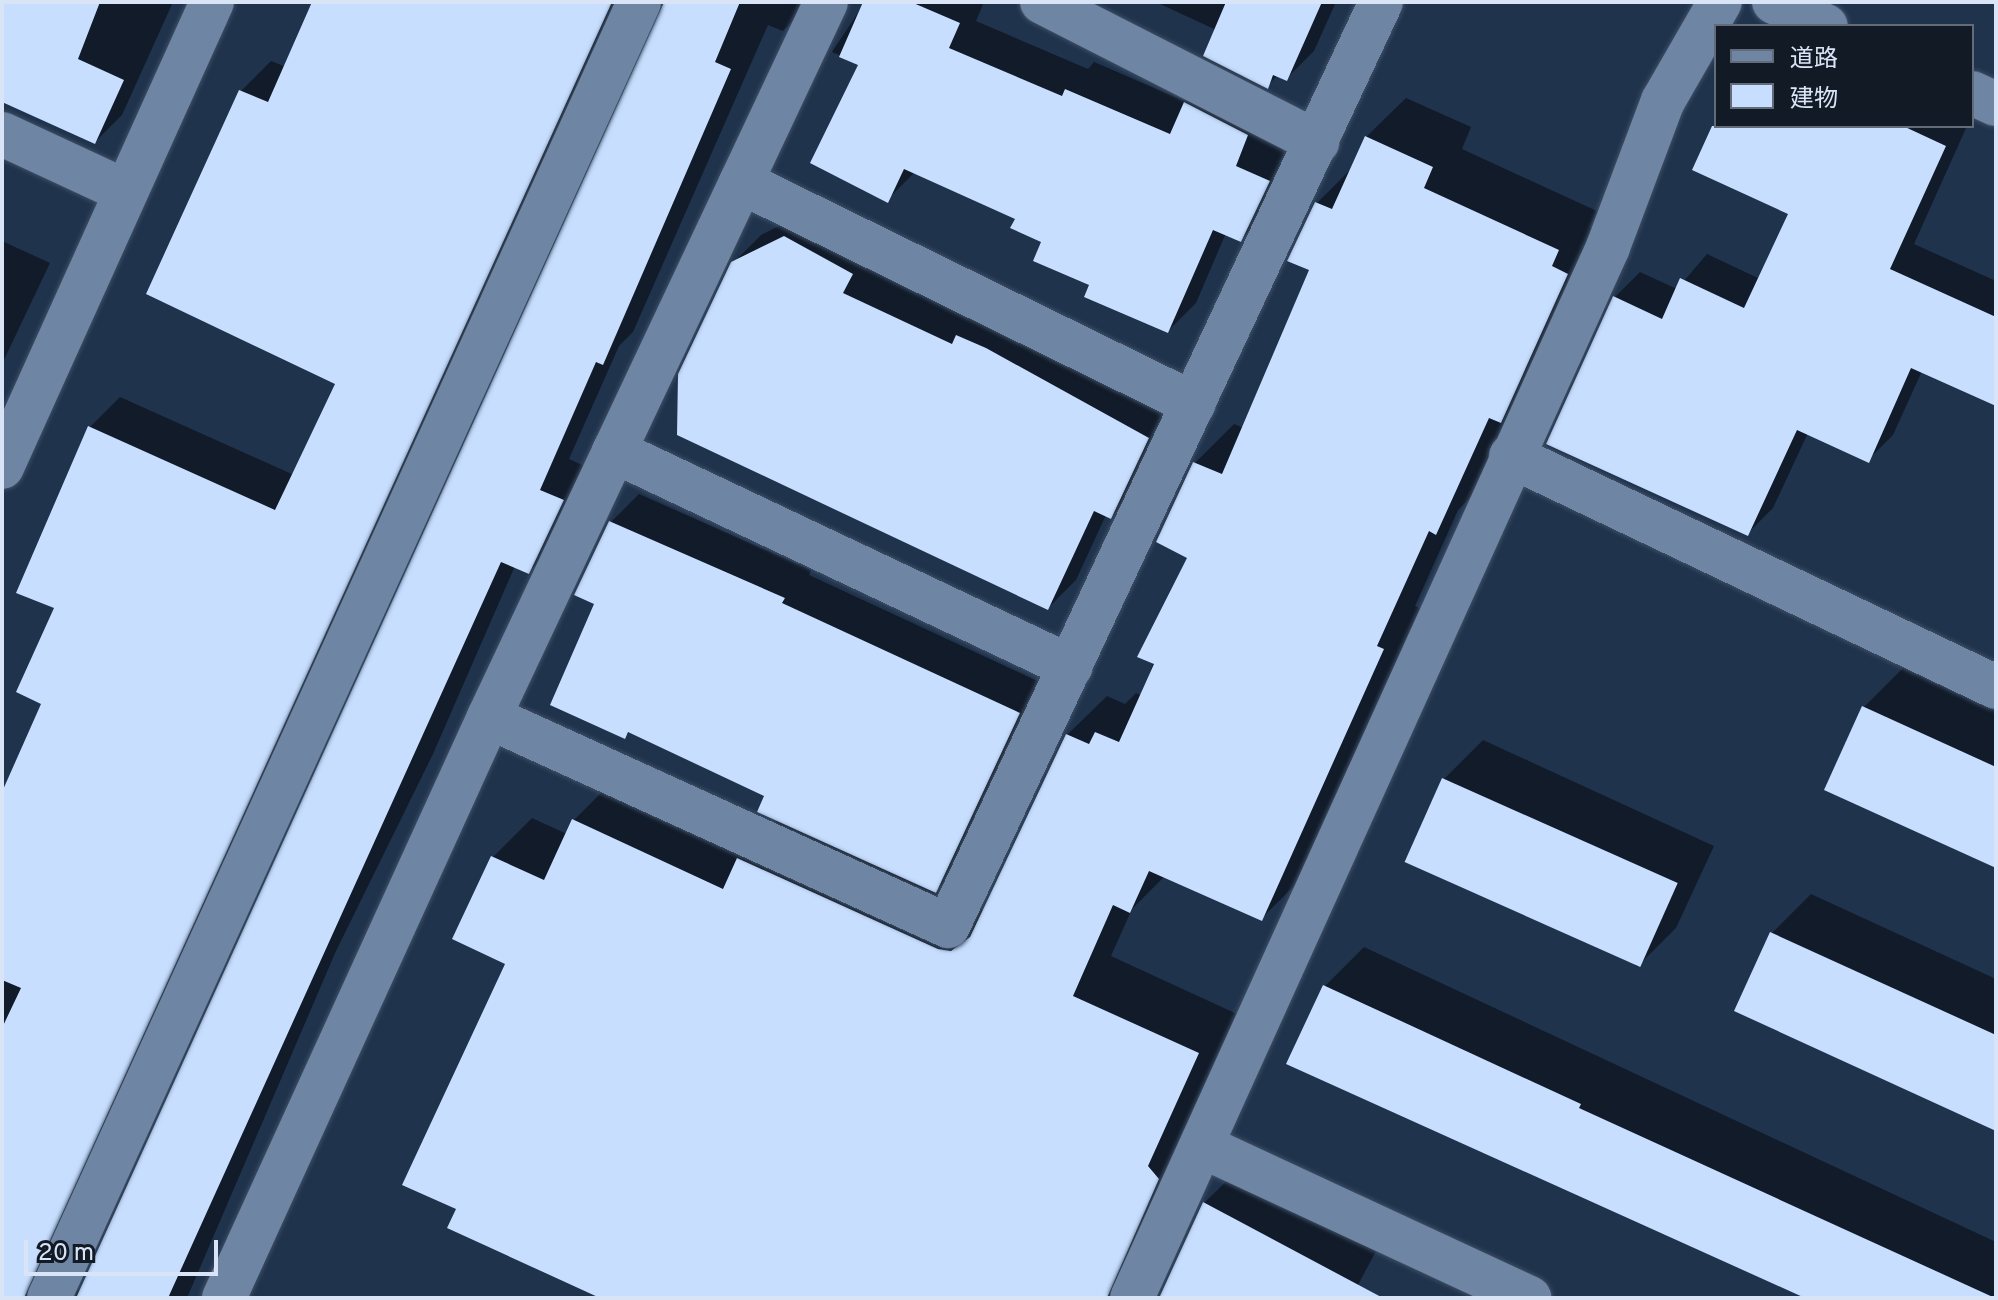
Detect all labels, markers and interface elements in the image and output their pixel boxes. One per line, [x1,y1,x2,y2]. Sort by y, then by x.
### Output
legend [1714,24,1974,128]
text: 道路 [1790,45,1838,75]
text: 建物 [1790,85,1838,115]
scale bar [28,1224,222,1274]
text: 20 m [38,1239,94,1269]

